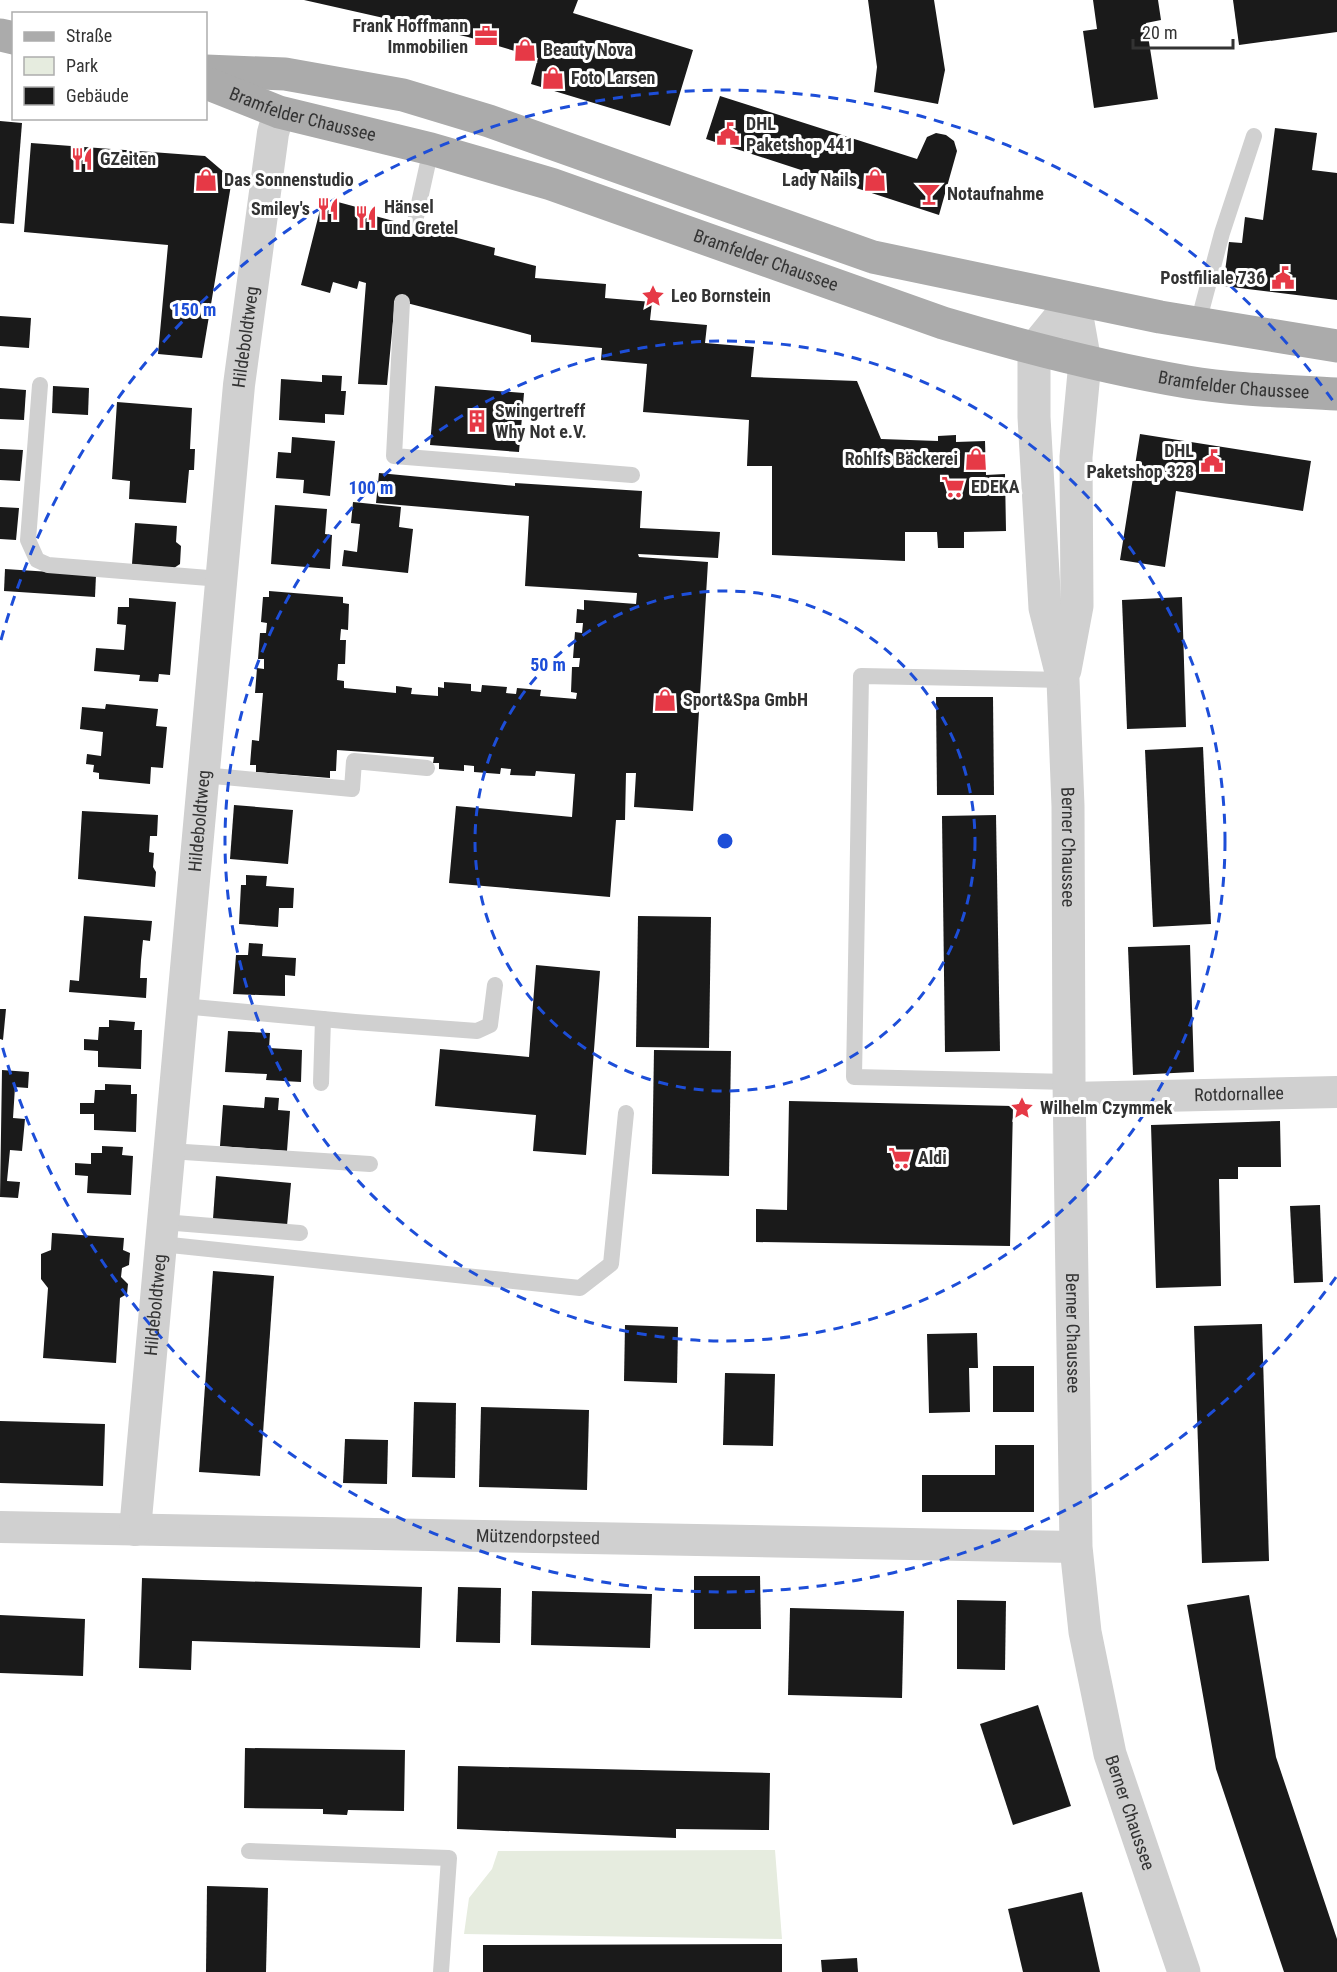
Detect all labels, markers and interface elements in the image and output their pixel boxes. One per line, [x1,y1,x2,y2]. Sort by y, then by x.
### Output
legend [12,12,207,120]
scale bar [1133,12,1234,50]
place label: Frank Hoffmann Immobilien [353,15,468,57]
text: 20 m [1142,22,1177,43]
office icon: Frank Hoffmann Immobilien [473,23,499,49]
text: Straße [66,25,112,46]
shop icon: Beauty Nova [512,37,538,63]
place label: Beauty Nova [543,39,633,60]
text: Park [66,55,98,76]
shop icon: Foto Larsen [540,65,566,91]
place label: Foto Larsen [571,67,655,88]
street label: Bramfelder Chaussee [227,82,378,145]
text: Gebäude [66,85,129,106]
place label: DHL Paketshop 441 [746,113,854,155]
public building icon: DHL Paketshop 441 [715,121,741,147]
restaurant icon: GZeiten [69,146,95,172]
place label: GZeiten [100,148,156,169]
shop icon: Das Sonnenstudio [193,167,219,193]
shop icon: Lady Nails [862,167,888,193]
place label: Das Sonnenstudio [224,169,354,190]
place label: Lady Nails [782,169,857,190]
bar icon: Notaufnahme [916,181,942,207]
place label: Notaufnahme [947,183,1044,204]
restaurant icon: Smiley's [315,196,341,222]
place label: Hänsel und Gretel [384,196,458,238]
place label: Smiley's [251,198,310,219]
restaurant icon: Hänsel und Gretel [353,204,379,230]
street label: Bramfelder Chaussee [691,224,841,295]
public building icon: Postfiliale 736 [1270,265,1296,291]
place label: Postfiliale 736 [1160,267,1265,288]
place icon: Leo Bornstein [640,283,666,309]
street label: Hildeboldtweg [228,285,262,389]
place label: Leo Bornstein [671,285,771,306]
text: 150 m [172,299,216,320]
street label: Bramfelder Chaussee [1157,366,1310,402]
place label: Swingertreff Why Not e.V. [495,400,587,442]
building icon: Swingertreff Why Not e.V. [464,408,490,434]
place label: DHL Paketshop 328 [1086,440,1194,482]
shop icon: Rohlfs Bäckerei [963,446,989,472]
place label: Rohlfs Bäckerei [845,448,958,469]
public building icon: DHL Paketshop 328 [1199,448,1225,474]
supermarket icon: EDEKA [940,474,966,500]
place label: EDEKA [971,476,1020,497]
text: 100 m [349,477,393,498]
text: 50 m [530,654,566,675]
shop icon: Sport&Spa GmbH [652,687,678,713]
place label: Sport&Spa GmbH [683,689,808,710]
street label: Hildeboldtweg [184,769,214,873]
street label: Berner Chaussee [1057,787,1079,907]
centre of rings [715,831,735,851]
street label: Rotdornallee [1194,1082,1284,1105]
place icon: Wilhelm Czymmek [1009,1095,1035,1121]
place label: Wilhelm Czymmek [1040,1097,1173,1118]
supermarket icon: Aldi [887,1145,913,1171]
place label: Aldi [918,1147,947,1168]
street label: Hildeboldtweg [140,1253,170,1357]
street label: Berner Chaussee [1062,1273,1085,1393]
street label: Mützendorpsteed [476,1525,600,1548]
street label: Berner Chaussee [1101,1752,1160,1873]

